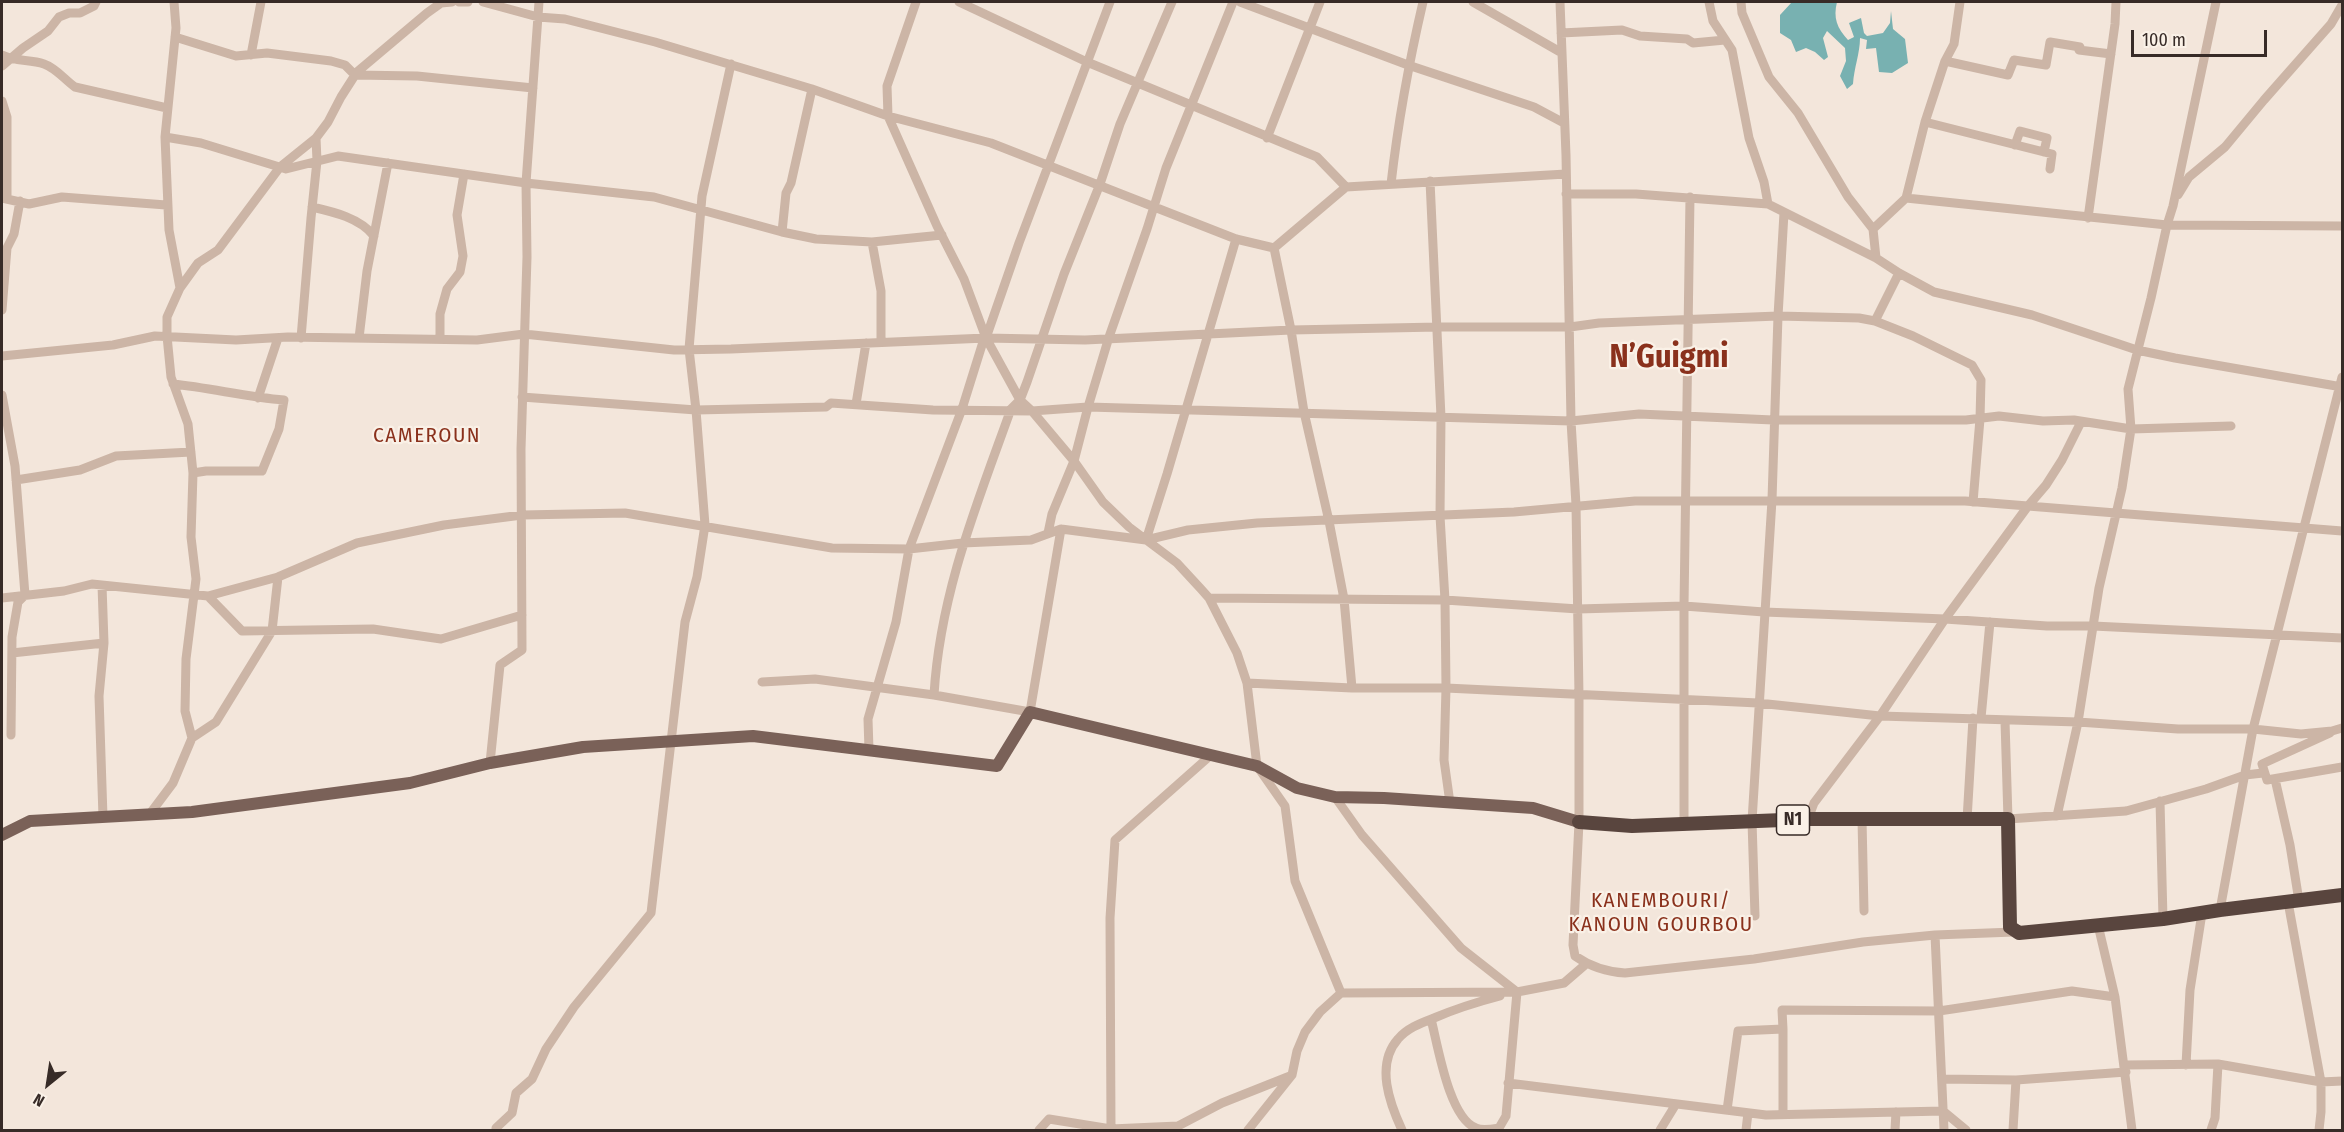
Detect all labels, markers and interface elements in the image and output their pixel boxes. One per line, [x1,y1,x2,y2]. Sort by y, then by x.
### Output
scale bar [2134,18,2270,56]
text: 100 m [2142,29,2186,51]
district label: N’Guigmi [1610,339,1728,377]
district label: CAMEROUN [373,423,481,449]
road number: N1 [1776,805,1810,835]
district label: KANEMBOURI/ KANOUN GOURBOU [1568,888,1754,938]
north arrow [18,1054,78,1114]
text: N [30,1089,48,1111]

